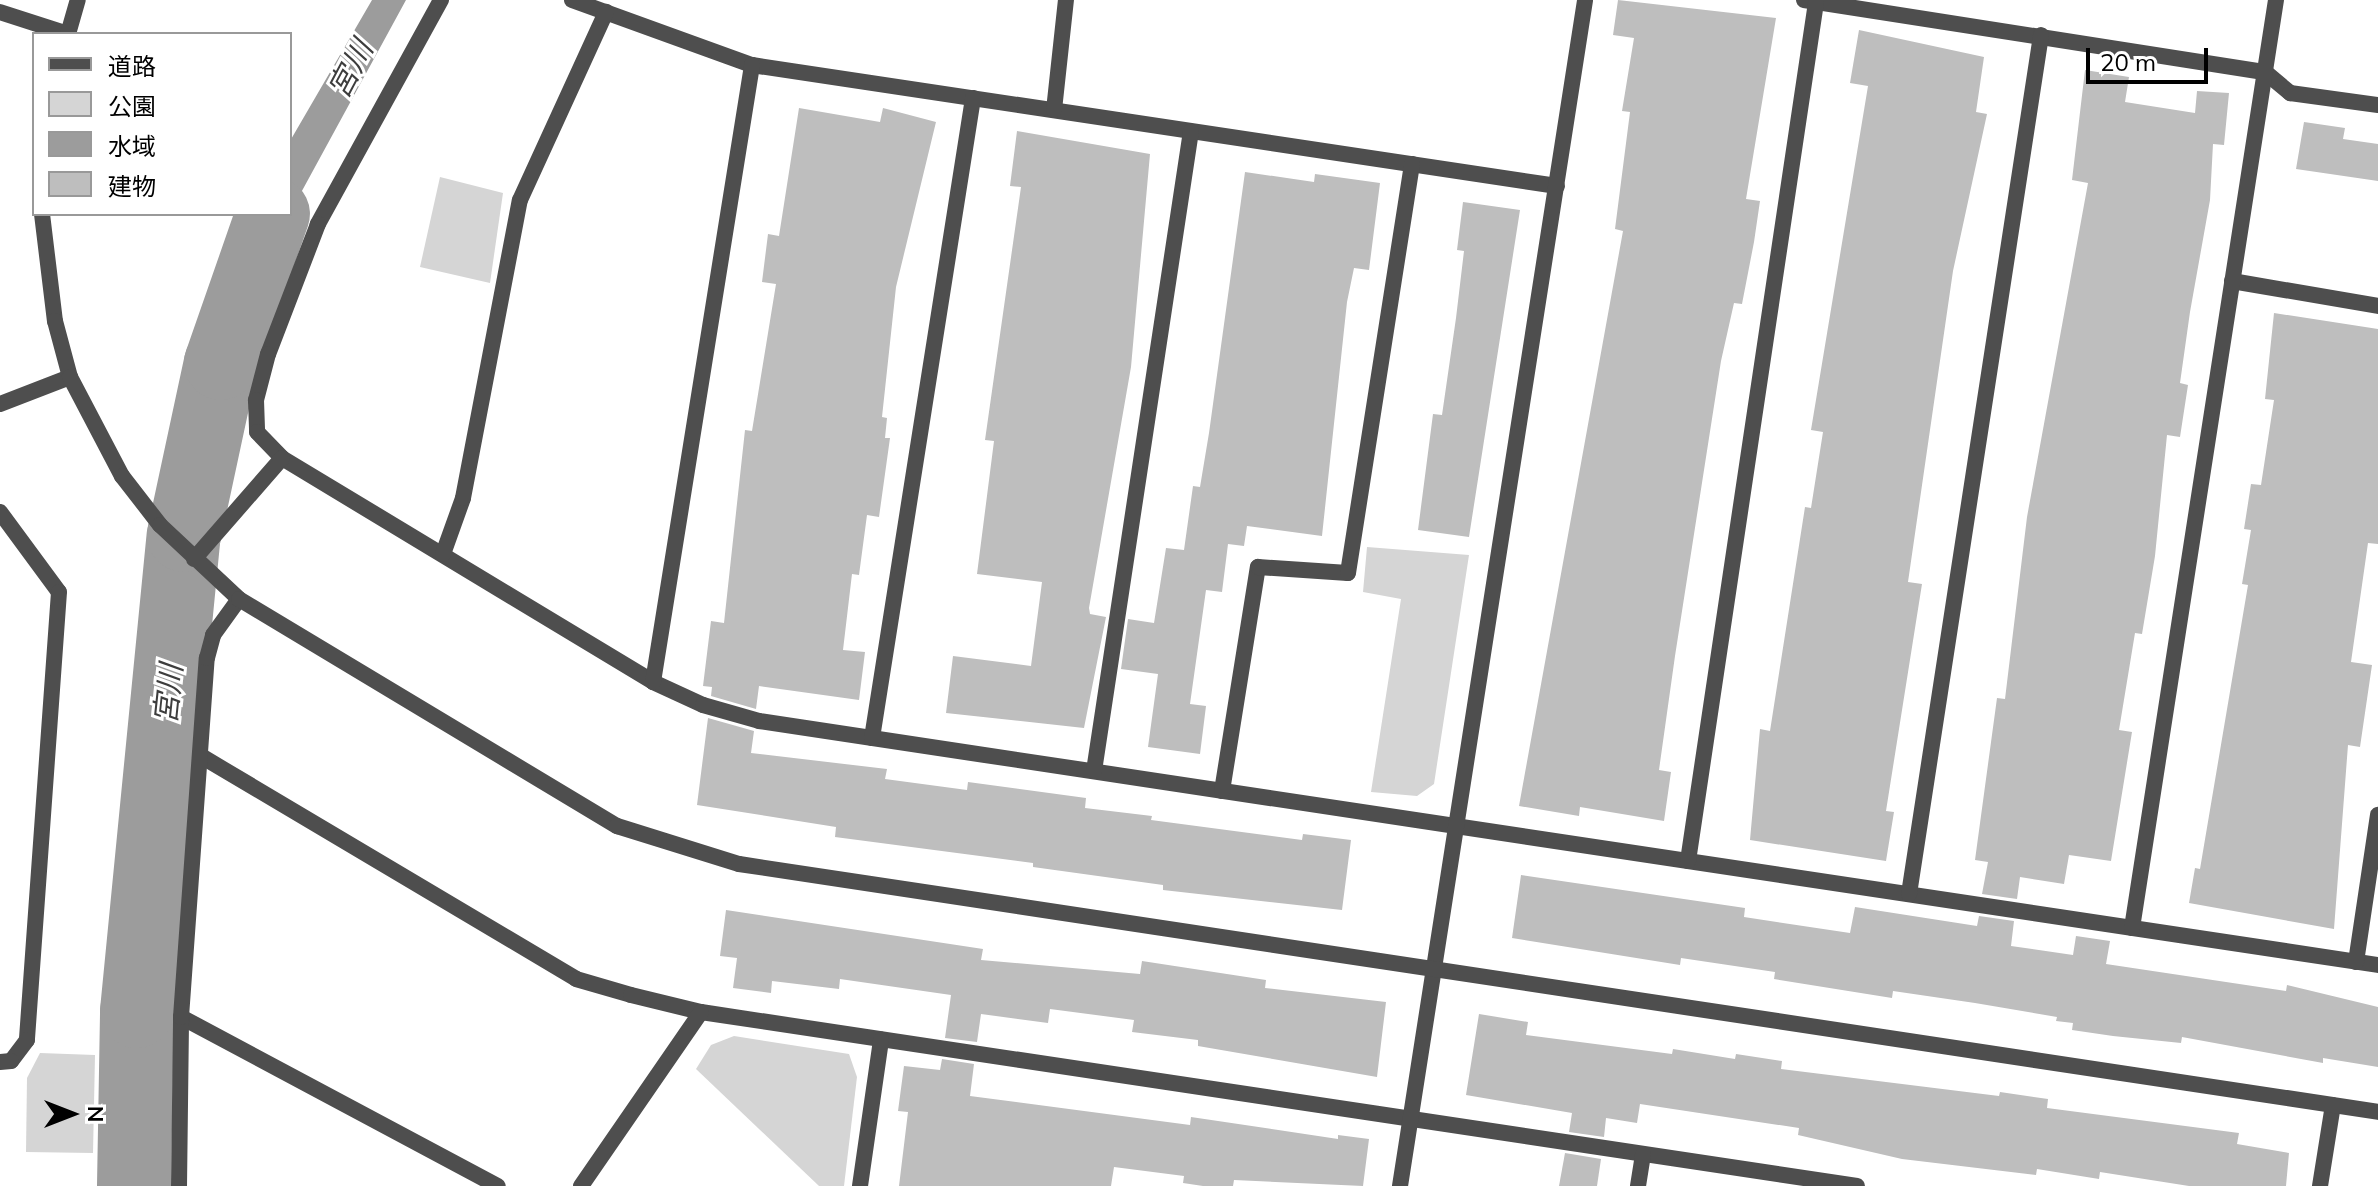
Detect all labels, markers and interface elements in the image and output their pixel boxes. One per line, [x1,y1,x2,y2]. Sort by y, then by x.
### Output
legend [32,32,292,216]
scale bar [2090,32,2212,82]
water label: 宮川 [320,34,380,104]
text: 20 m [2100,47,2156,77]
text: 道路 [108,51,156,81]
text: 公園 [108,91,156,121]
text: 水域 [108,131,156,161]
text: 建物 [108,171,156,201]
water label: 宮川 [147,662,189,726]
north arrow [32,1074,112,1154]
text: N [82,1106,110,1122]

